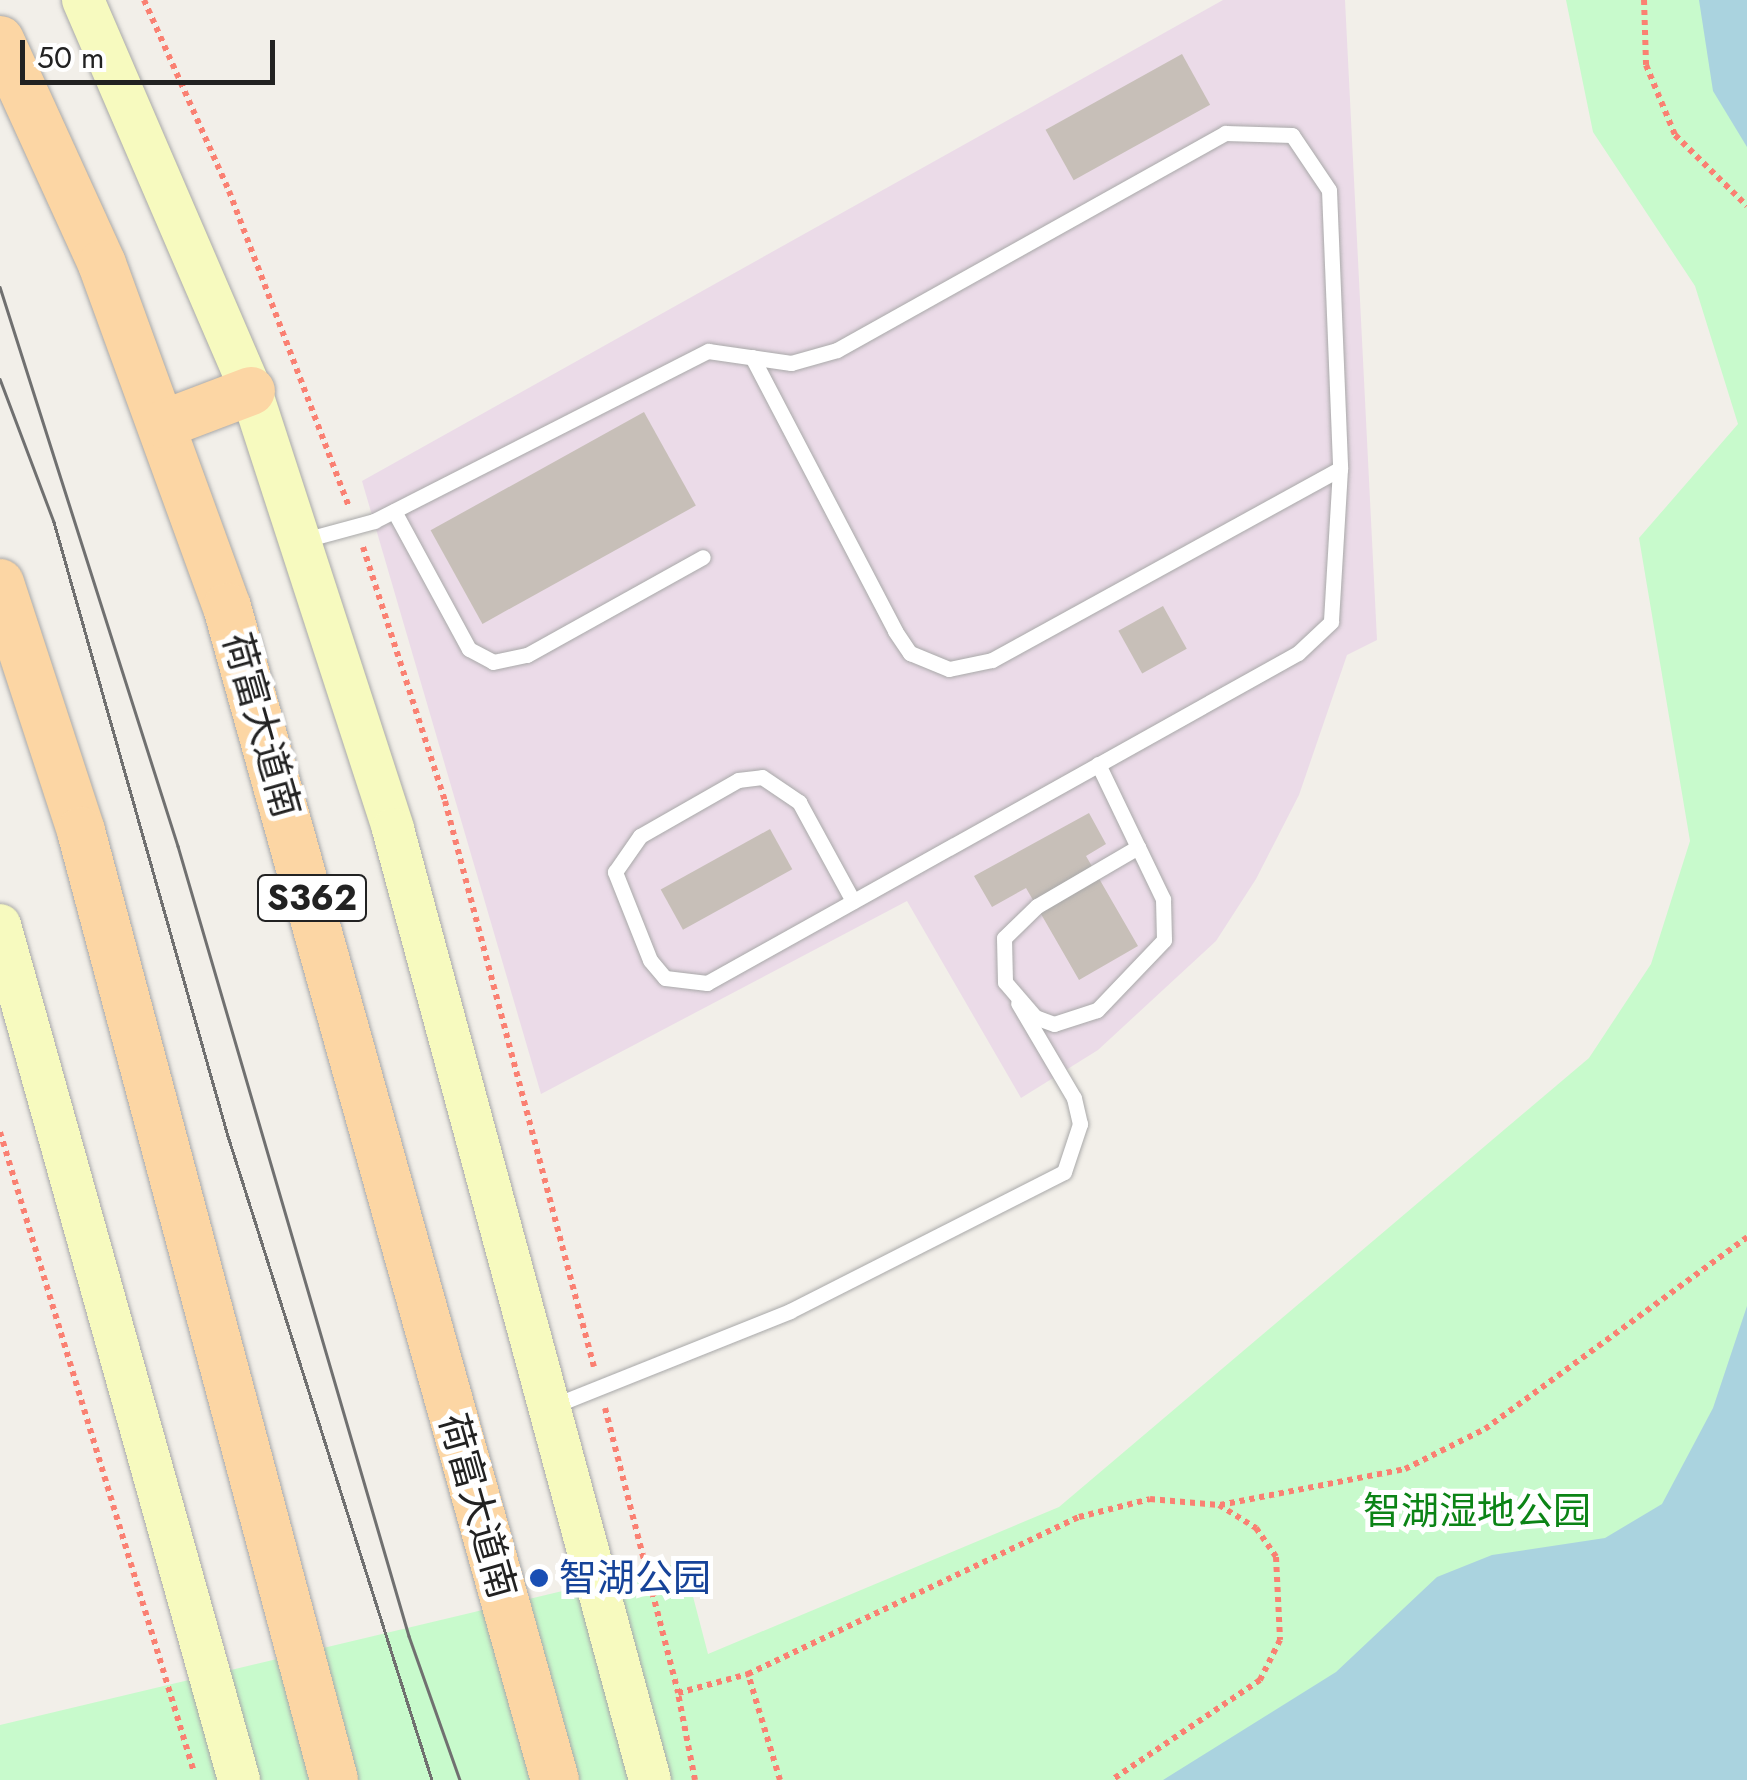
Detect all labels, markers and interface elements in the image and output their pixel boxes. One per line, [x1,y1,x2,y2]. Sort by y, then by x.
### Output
scale bar [25,20,280,82]
text: 50 m [37,36,104,79]
street label: 荷富大道南 [214,627,310,823]
road number: S362 [257,868,367,928]
street label: 荷富大道南 [430,1408,526,1604]
park label: 智湖湿地公园 [1363,1488,1591,1534]
place label: 智湖公园 [559,1555,711,1601]
marker: 智湖公园 [528,1567,550,1589]

